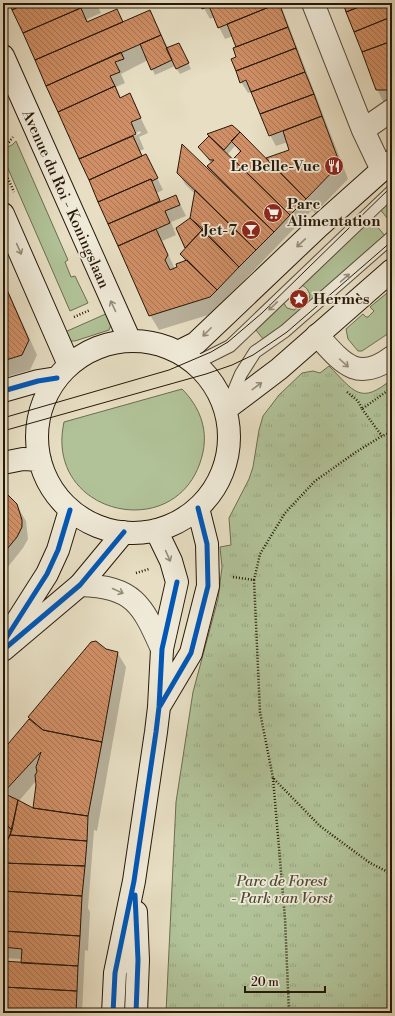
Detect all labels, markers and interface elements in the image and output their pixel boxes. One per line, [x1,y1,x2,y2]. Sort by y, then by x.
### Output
street label: Avenue du Roi - Koningslaan [17,106,114,291]
restaurant icon: Le Belle-Vue [323,155,345,177]
place label: Le Belle-Vue [230,157,320,176]
place label: Parc Alimentation [286,195,381,231]
supermarket icon: Parc Alimentation [262,202,284,224]
bar icon: Jet-7 [240,219,262,241]
place label: Jet-7 [201,221,237,240]
one-way arrow [296,238,306,248]
one-way arrow [16,243,23,255]
one-way arrow [339,274,350,283]
place icon: Hermès [288,288,310,310]
place label: Hermès [313,290,369,309]
one-way arrow [109,300,116,312]
one-way arrow [268,301,278,311]
one-way arrow [202,327,212,337]
one-way arrow [339,358,349,367]
one-way arrow [251,381,262,390]
one-way arrow [165,549,172,561]
one-way arrow [112,588,124,596]
park label: Parc de Forest - Park van Vorst [231,872,334,908]
scale bar [245,968,325,994]
text: 20 m [251,975,279,990]

